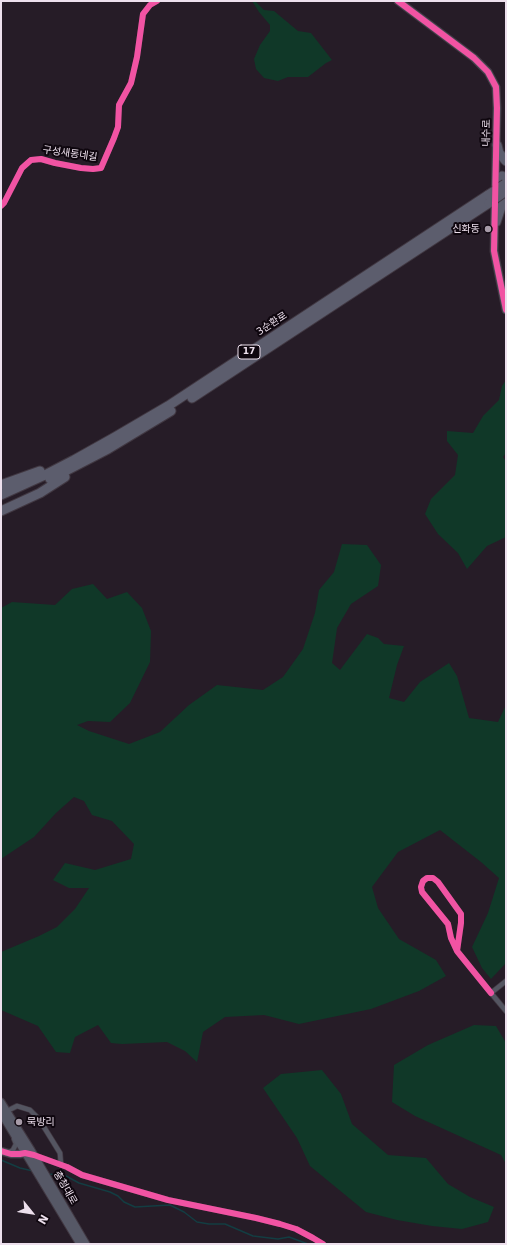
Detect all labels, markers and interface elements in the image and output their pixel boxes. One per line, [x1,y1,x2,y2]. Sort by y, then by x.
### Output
street label: 내수로 [481,119,493,147]
street label: 구성새동네길 [42,144,98,164]
place label: 신화동 [452,223,480,235]
marker: 신화동 [483,224,493,234]
street label: 3순환로 [254,310,290,338]
road number: 17 [238,345,260,359]
place label: 묵방리 [27,1116,55,1128]
marker: 묵방리 [14,1117,24,1127]
street label: 충청대로 [51,1169,79,1207]
north arrow [12,1193,52,1233]
text: N [35,1212,51,1226]

